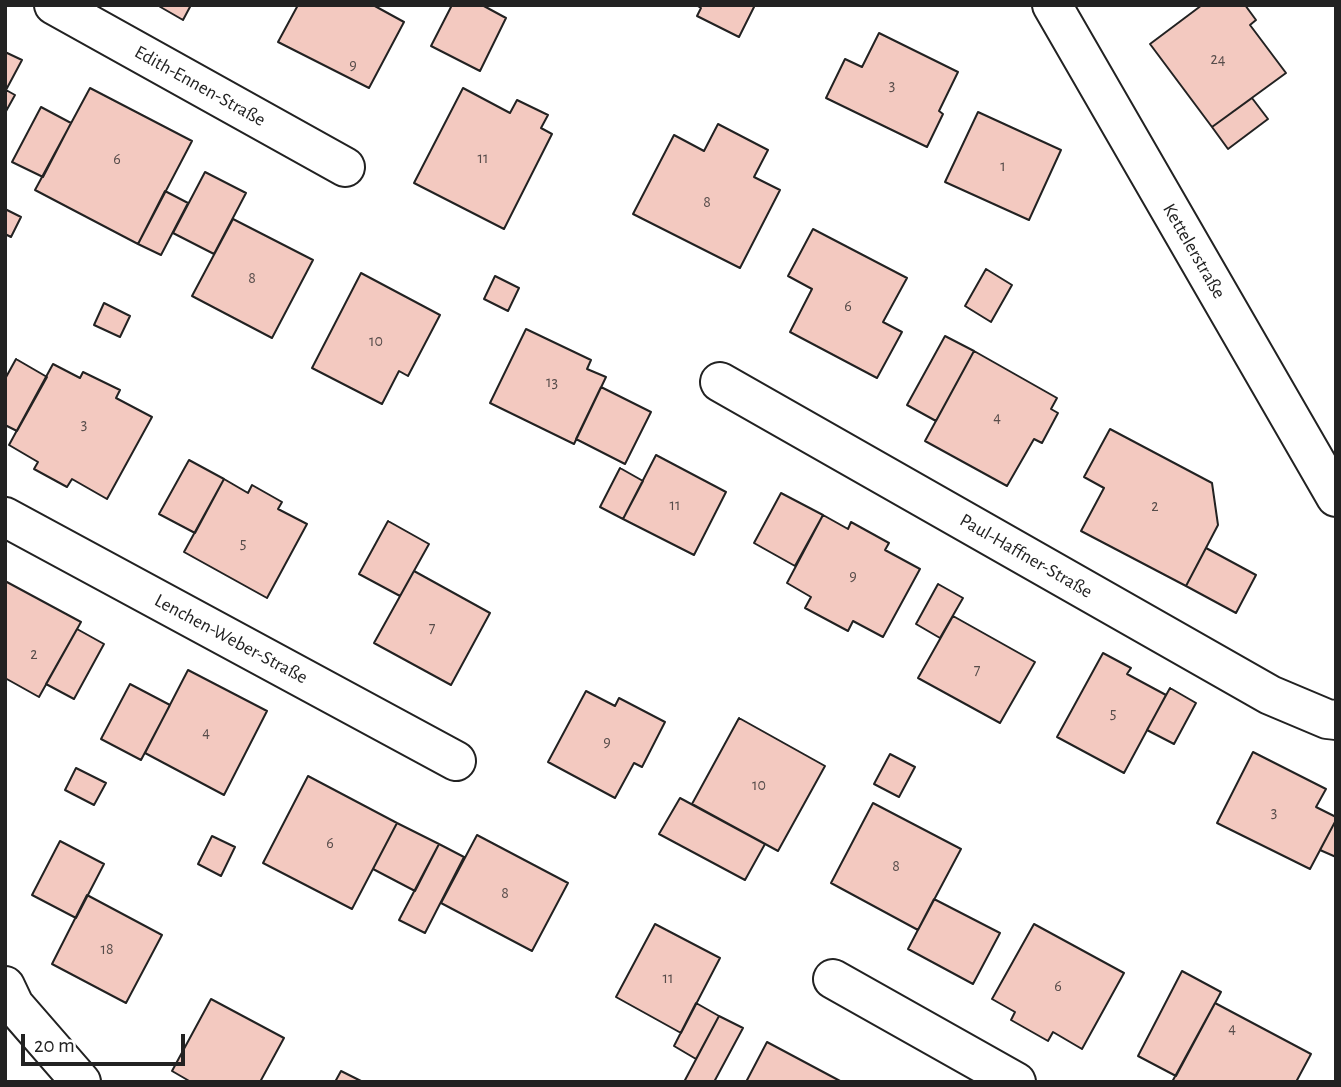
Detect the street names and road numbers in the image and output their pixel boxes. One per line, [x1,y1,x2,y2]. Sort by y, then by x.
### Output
street label: Edith-Ennen-Straße [131,41,269,131]
street label: Kettelerstraße [1158,199,1230,303]
street label: Paul-Haffner-Straße [956,509,1096,603]
street label: Lenchen-Weber-Straße [151,589,311,689]

